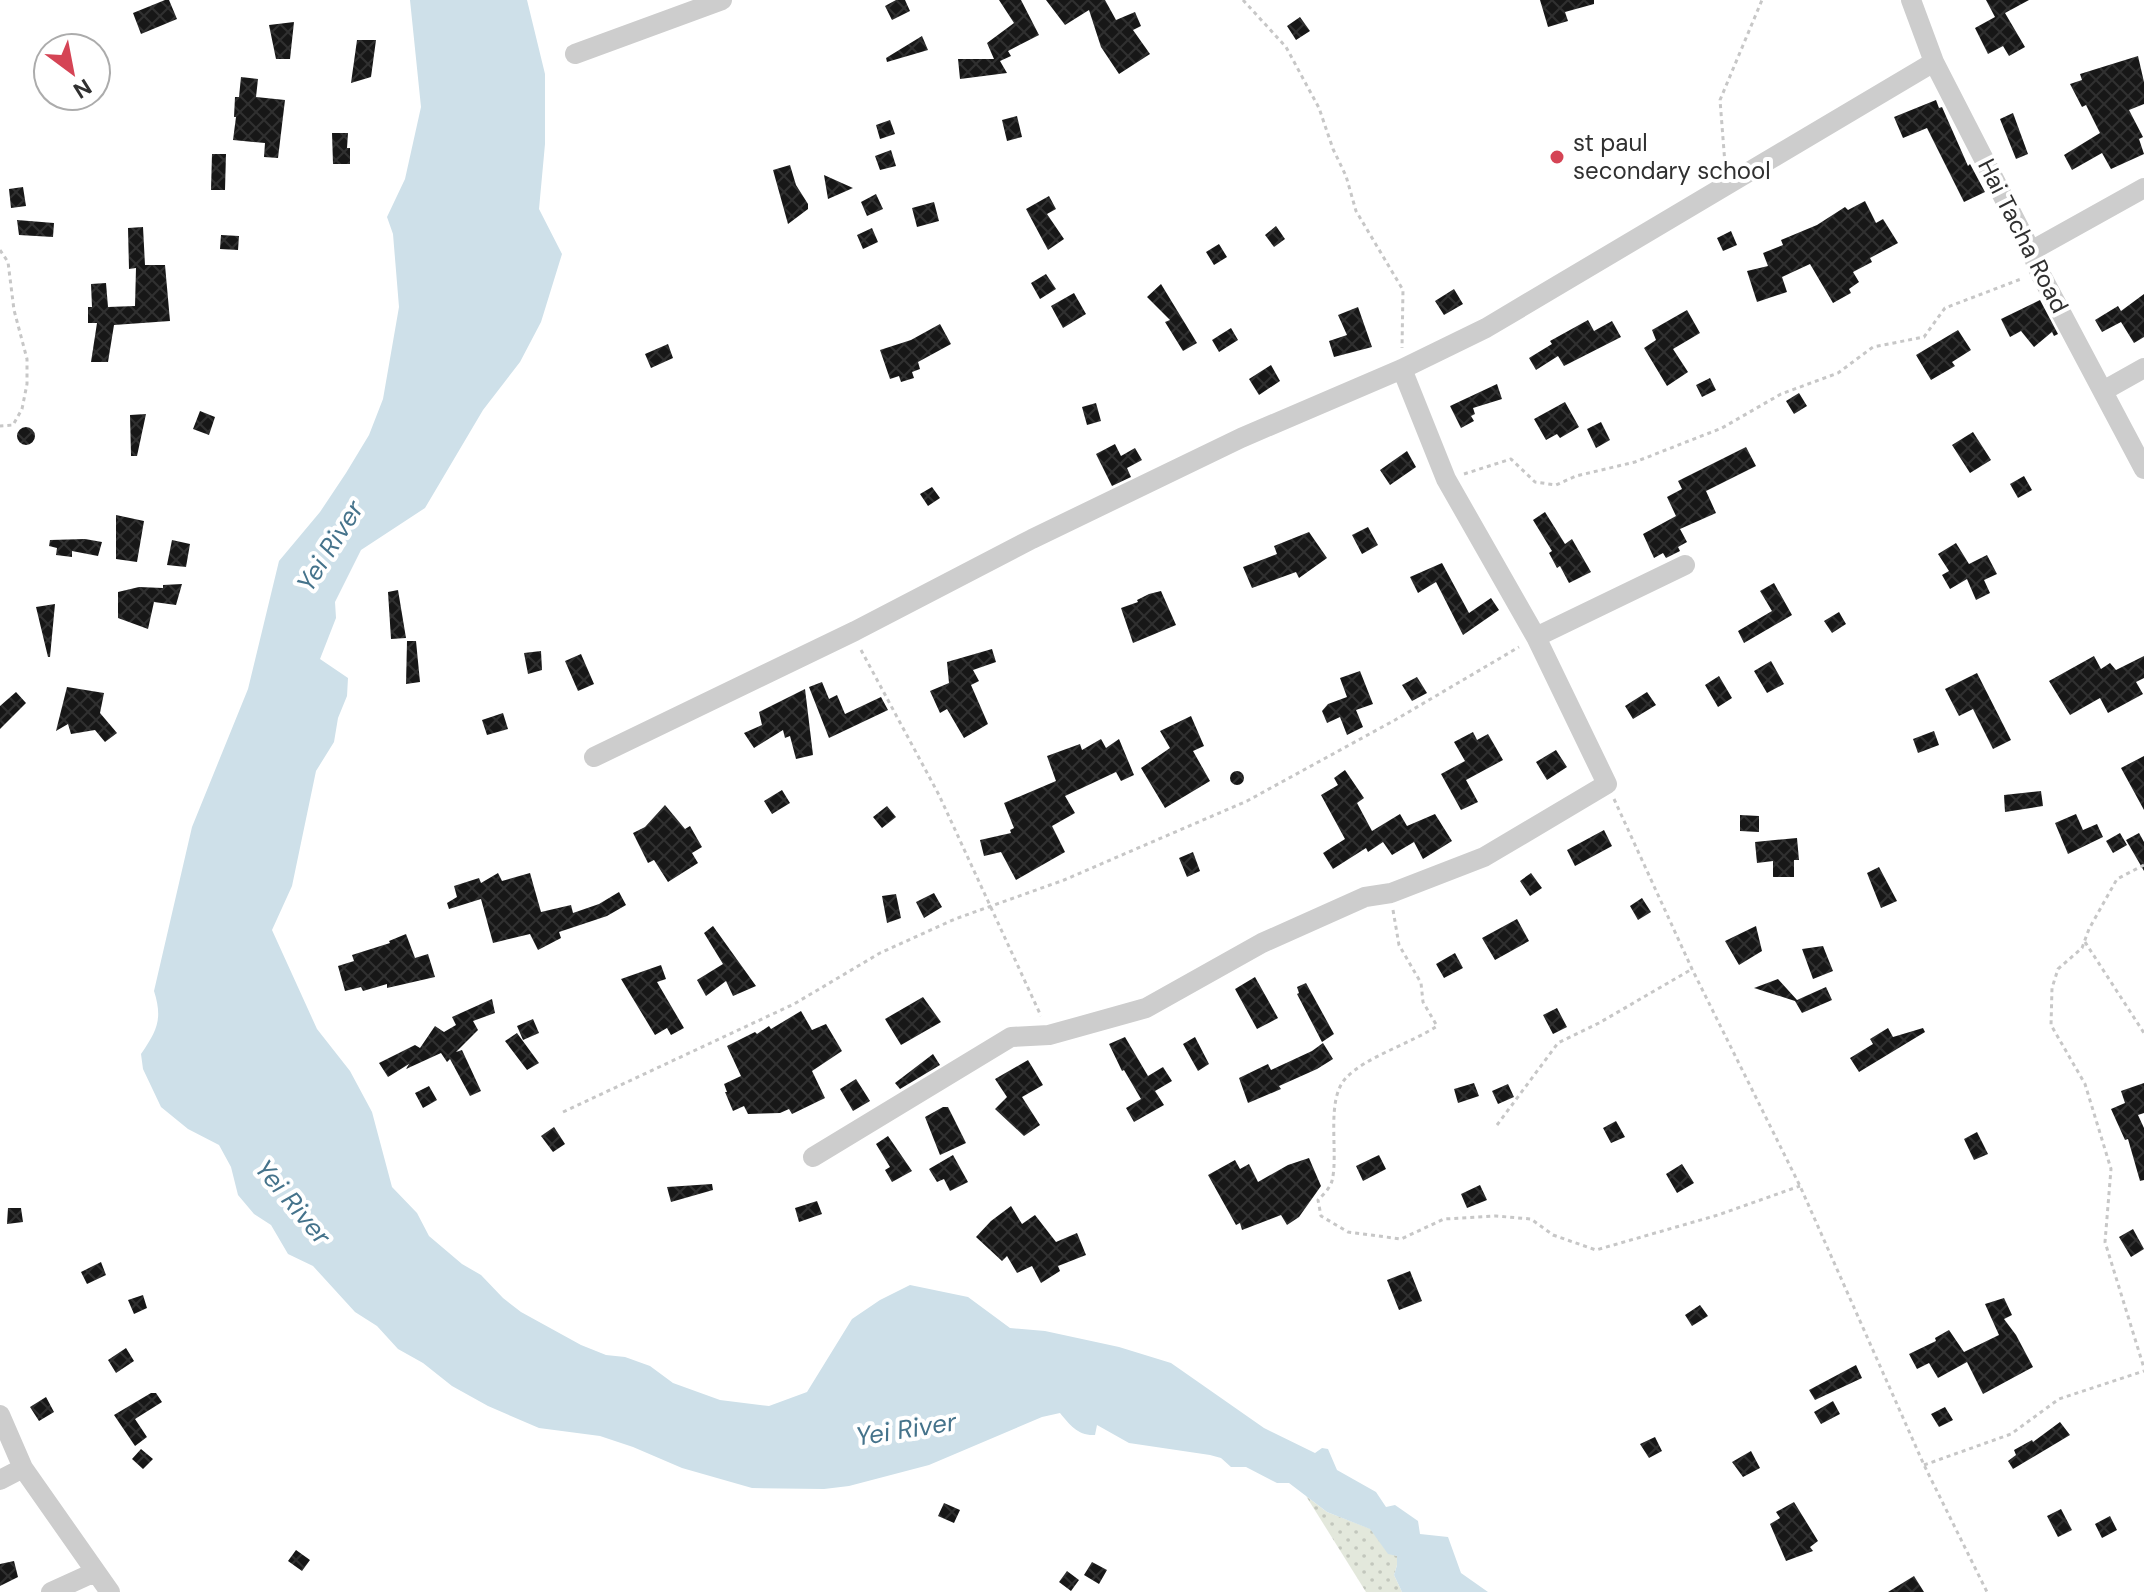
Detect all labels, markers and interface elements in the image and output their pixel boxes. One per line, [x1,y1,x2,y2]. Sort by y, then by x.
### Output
north arrow [32,32,112,112]
text: N [68,72,97,105]
place label: st paul secondary school [1573,127,1771,186]
marker: st paul secondary school [1548,148,1566,166]
street label: Hai Tacha Road [1971,153,2076,318]
water label: Yei River [289,493,372,598]
water label: Yei River [247,1152,339,1253]
water label: Yei River [853,1404,960,1454]

